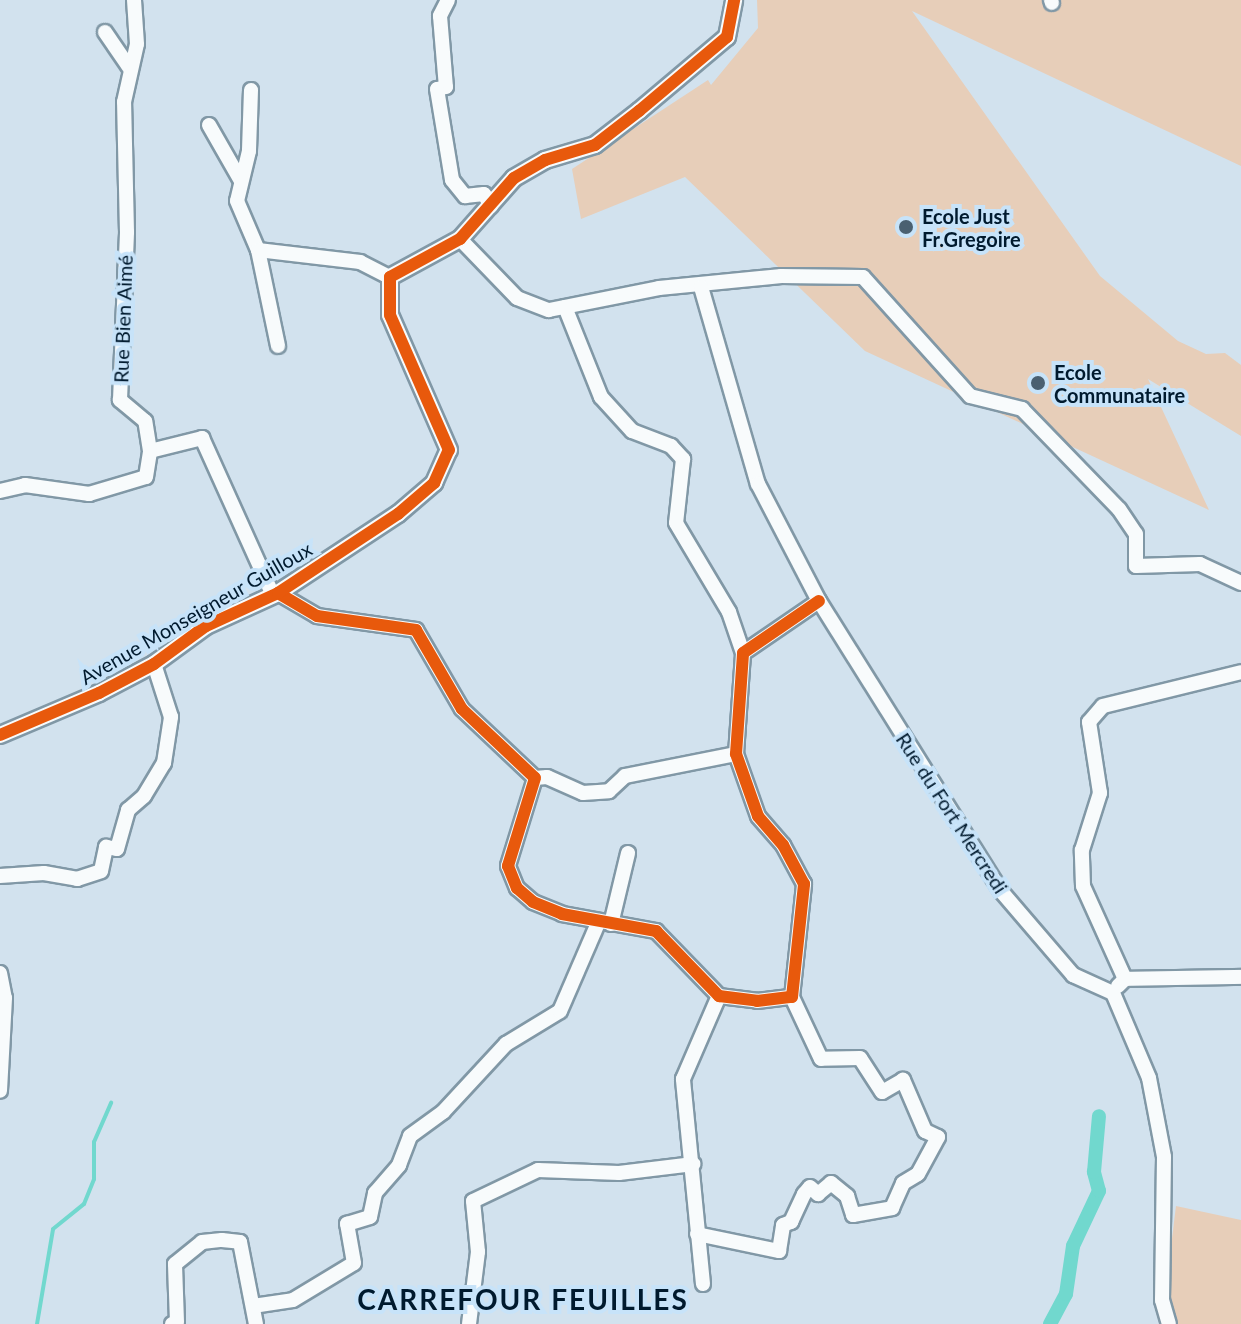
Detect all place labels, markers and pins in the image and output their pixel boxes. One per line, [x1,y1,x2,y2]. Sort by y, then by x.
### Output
place label: Ecole Just Fr.Gregoire [922,204,1021,251]
marker: Ecole Just Fr.Gregoire [897,218,915,236]
place label: Ecole Communataire [1054,360,1185,407]
marker: Ecole Communataire [1029,374,1047,392]

